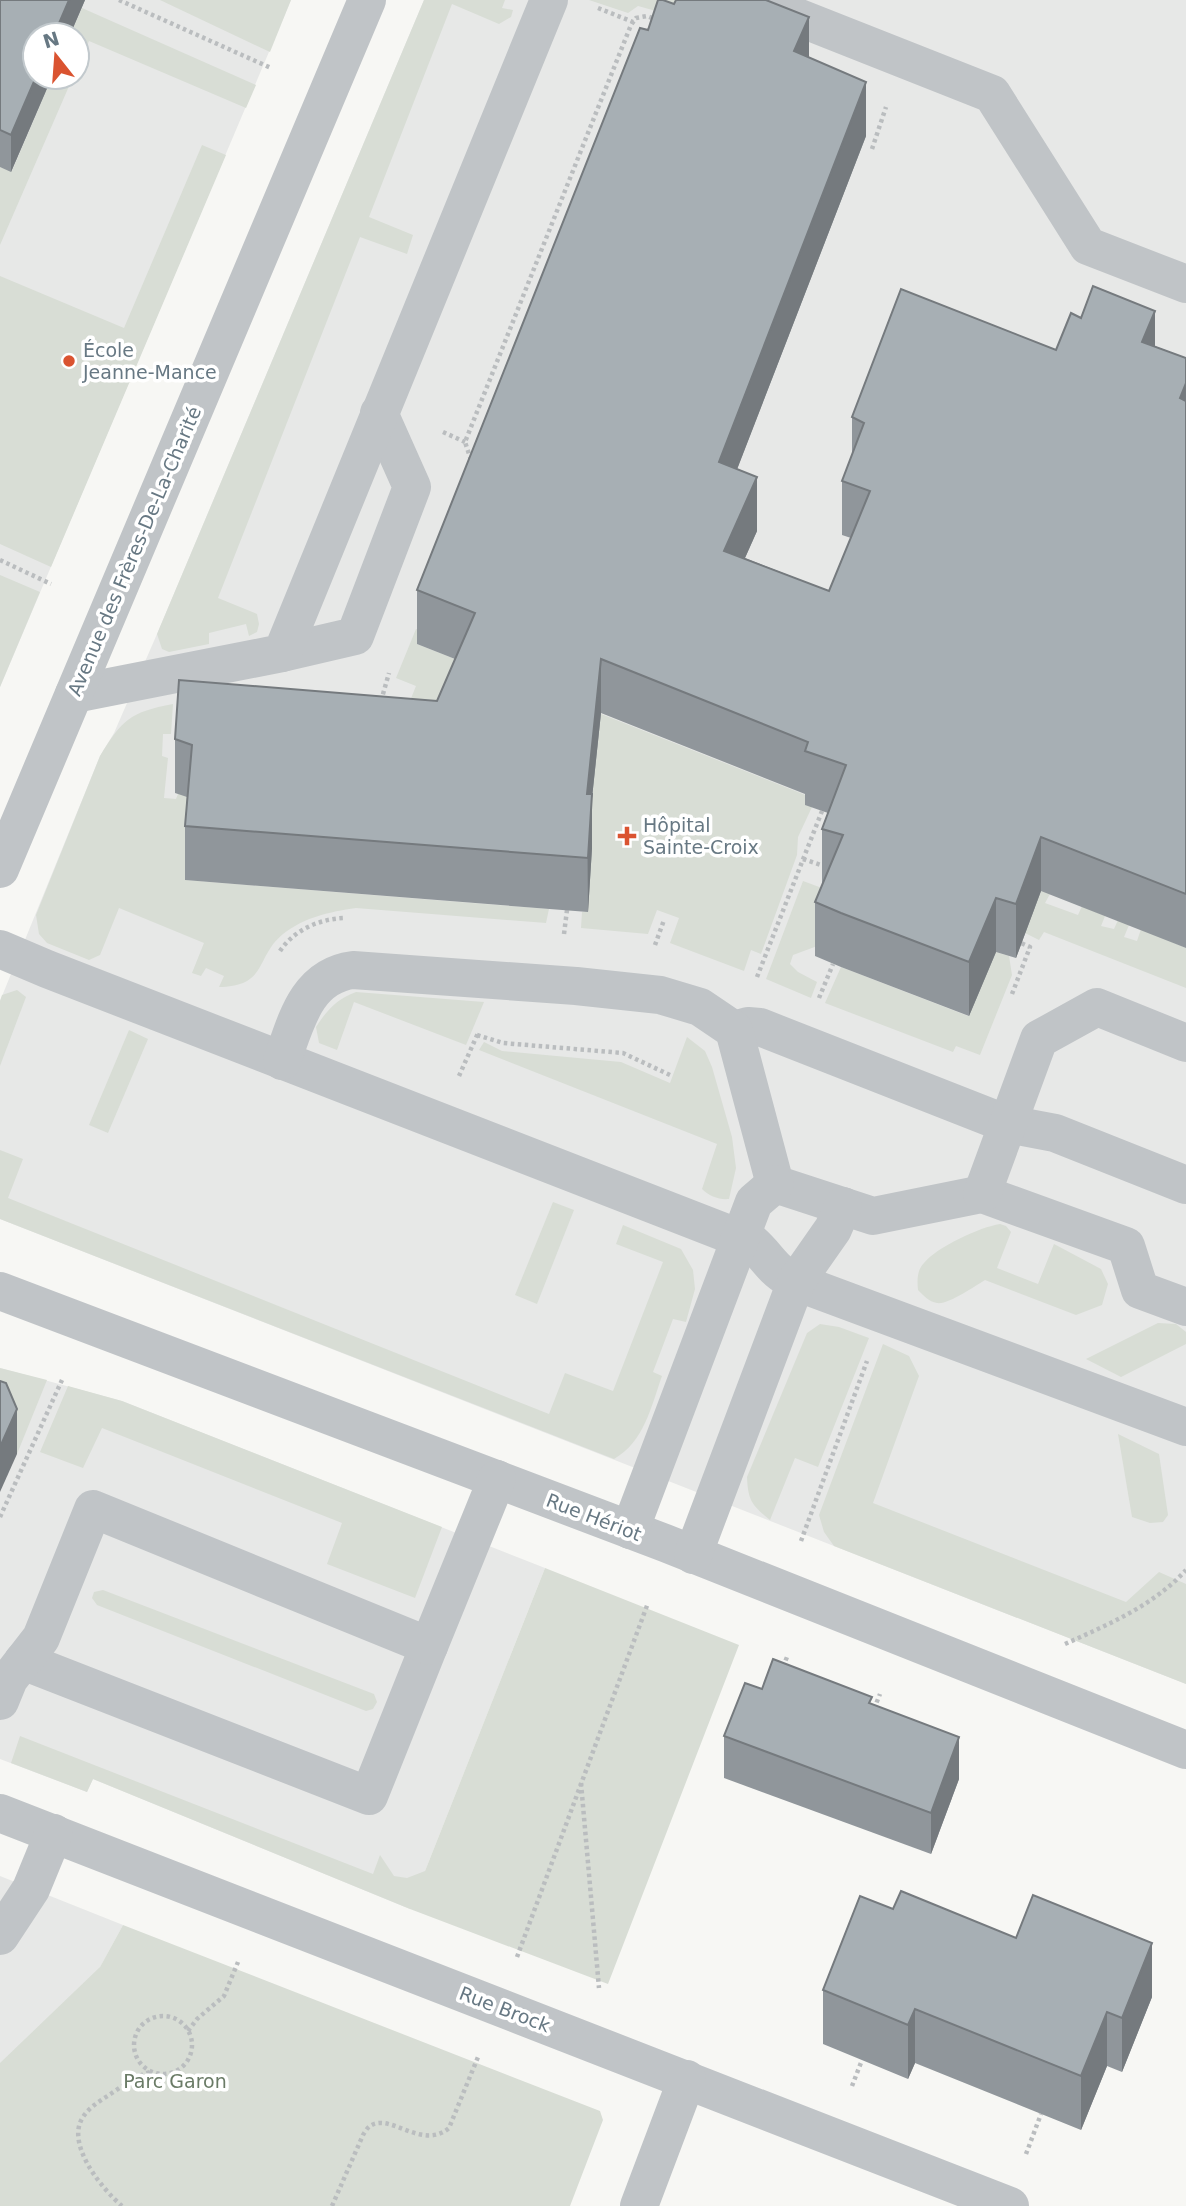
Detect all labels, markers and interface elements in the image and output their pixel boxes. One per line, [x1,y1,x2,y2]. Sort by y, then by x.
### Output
north arrow [21,21,91,91]
text: N [40,27,62,53]
place label: École Jeanne-Mance [82,339,217,383]
marker: École Jeanne-Mance [61,353,77,369]
street label: Avenue des Frères-De-La-Charité [63,403,205,699]
place label: Hôpital Sainte-Croix [643,814,759,858]
marker: Hôpital Sainte-Croix [617,826,637,846]
street label: Rue Hériot [543,1489,645,1545]
street label: Rue Brock [456,1982,554,2036]
park label: Parc Garon [123,2070,227,2092]

